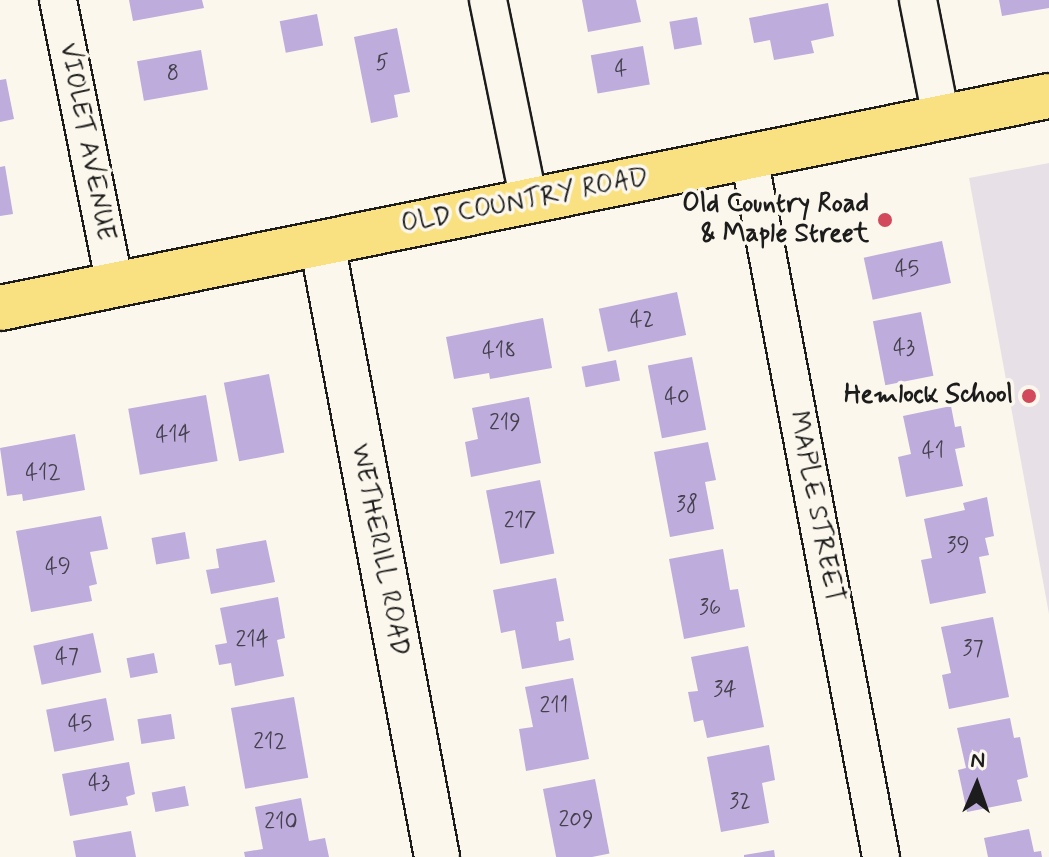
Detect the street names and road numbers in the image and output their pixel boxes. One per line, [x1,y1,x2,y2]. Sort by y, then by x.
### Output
street label: VIOLET AVENUE [52,40,120,244]
street label: OLD COUNTRY ROAD [401,163,649,241]
street label: MAPLE STREET [781,409,849,605]
street label: WETHERILL ROAD [343,441,415,659]

